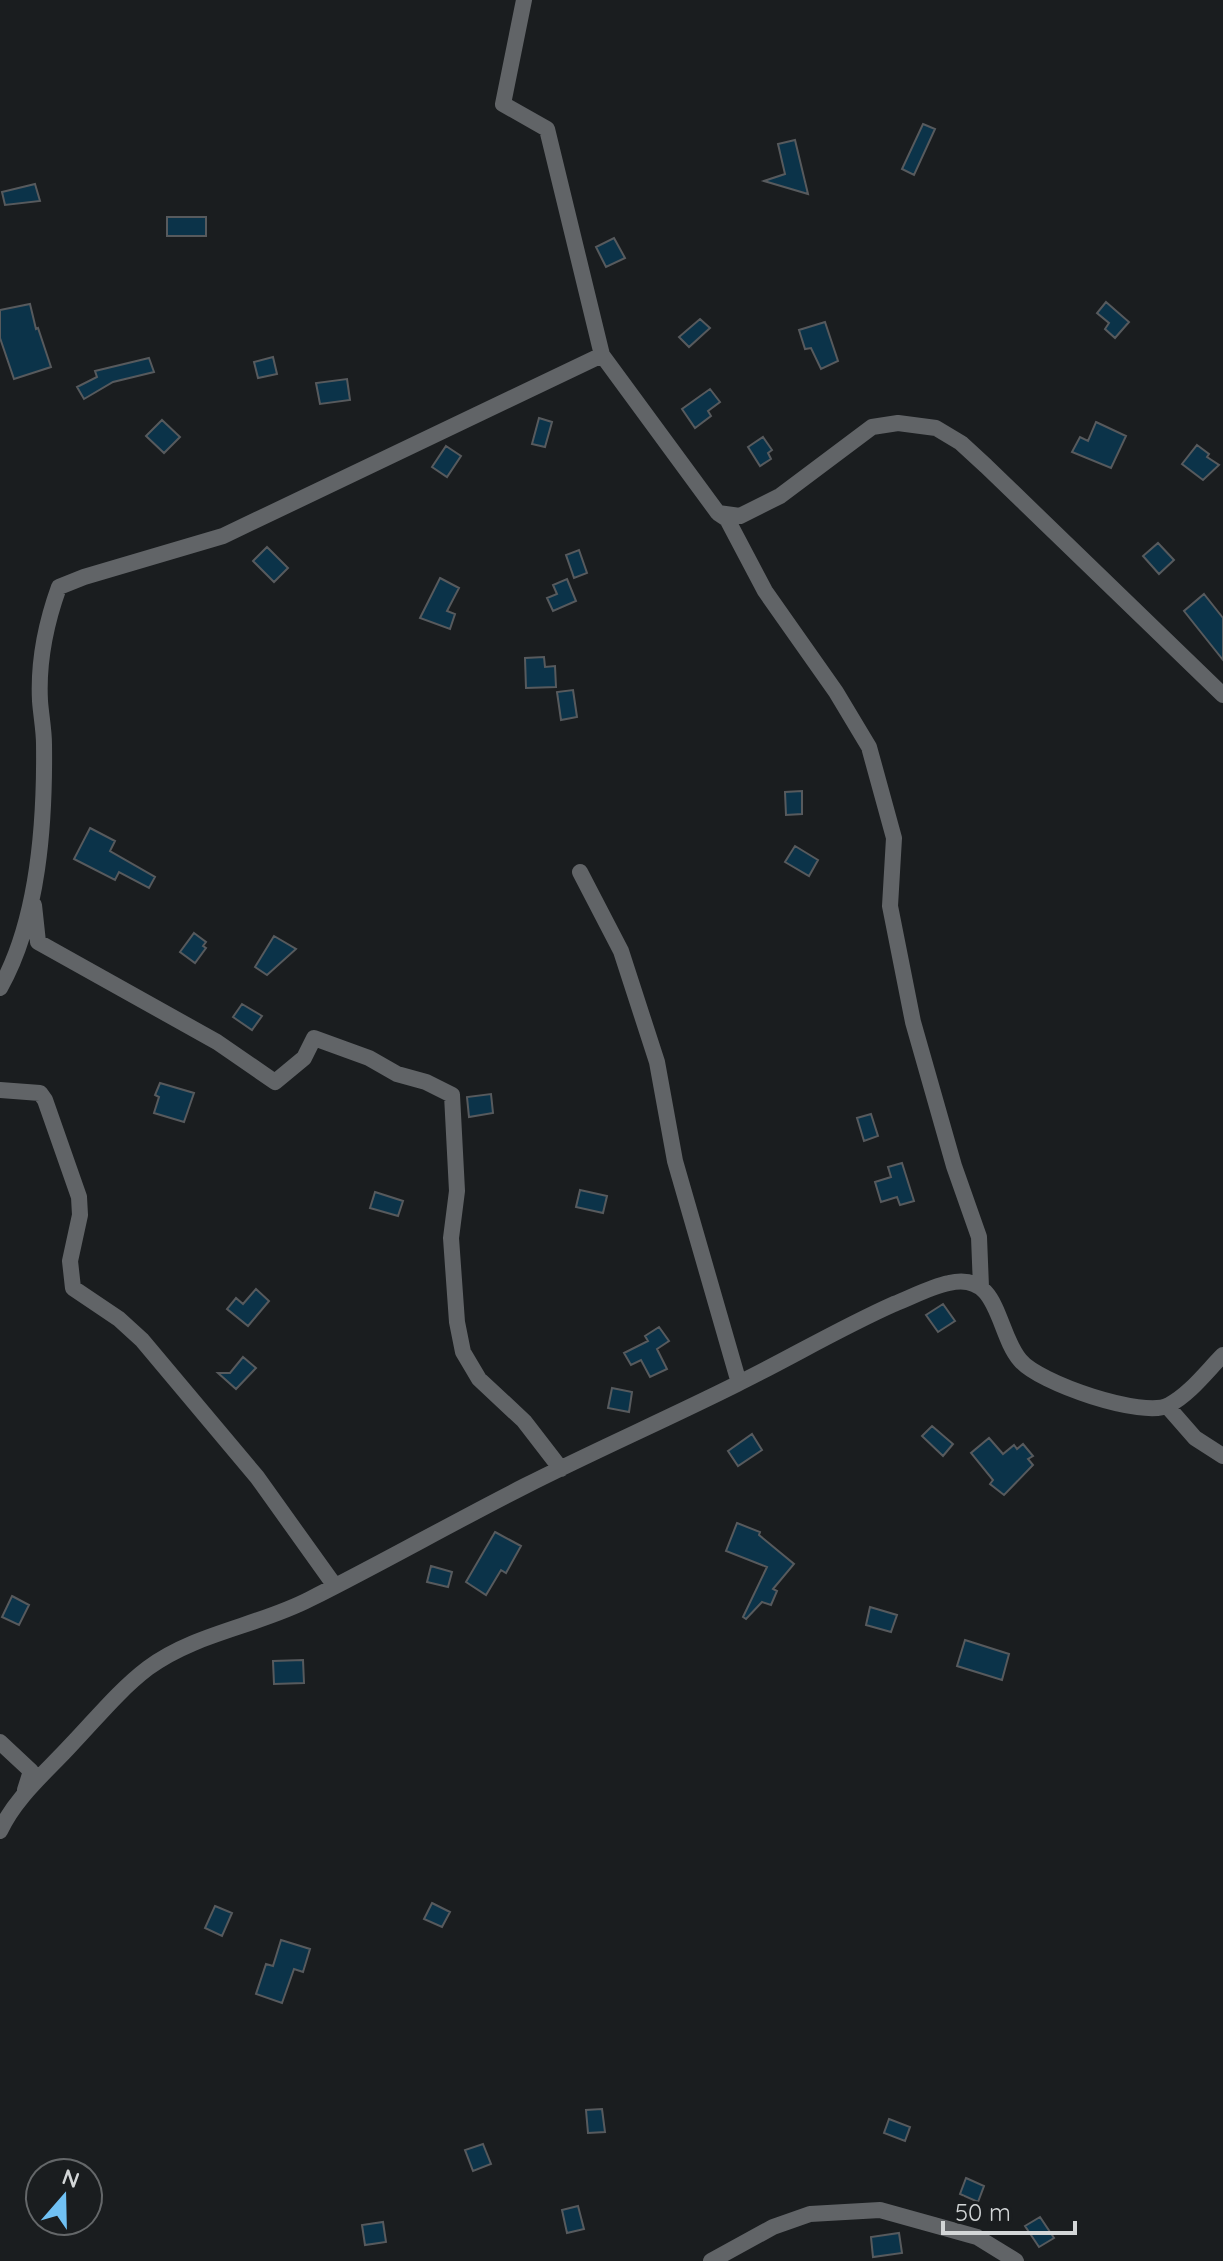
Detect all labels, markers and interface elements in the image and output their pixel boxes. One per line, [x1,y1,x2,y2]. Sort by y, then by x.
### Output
north arrow [24,2157,104,2237]
text: N [58,2162,83,2194]
scale bar [943,2185,1075,2235]
text: 50 m [955,2197,1011,2227]

